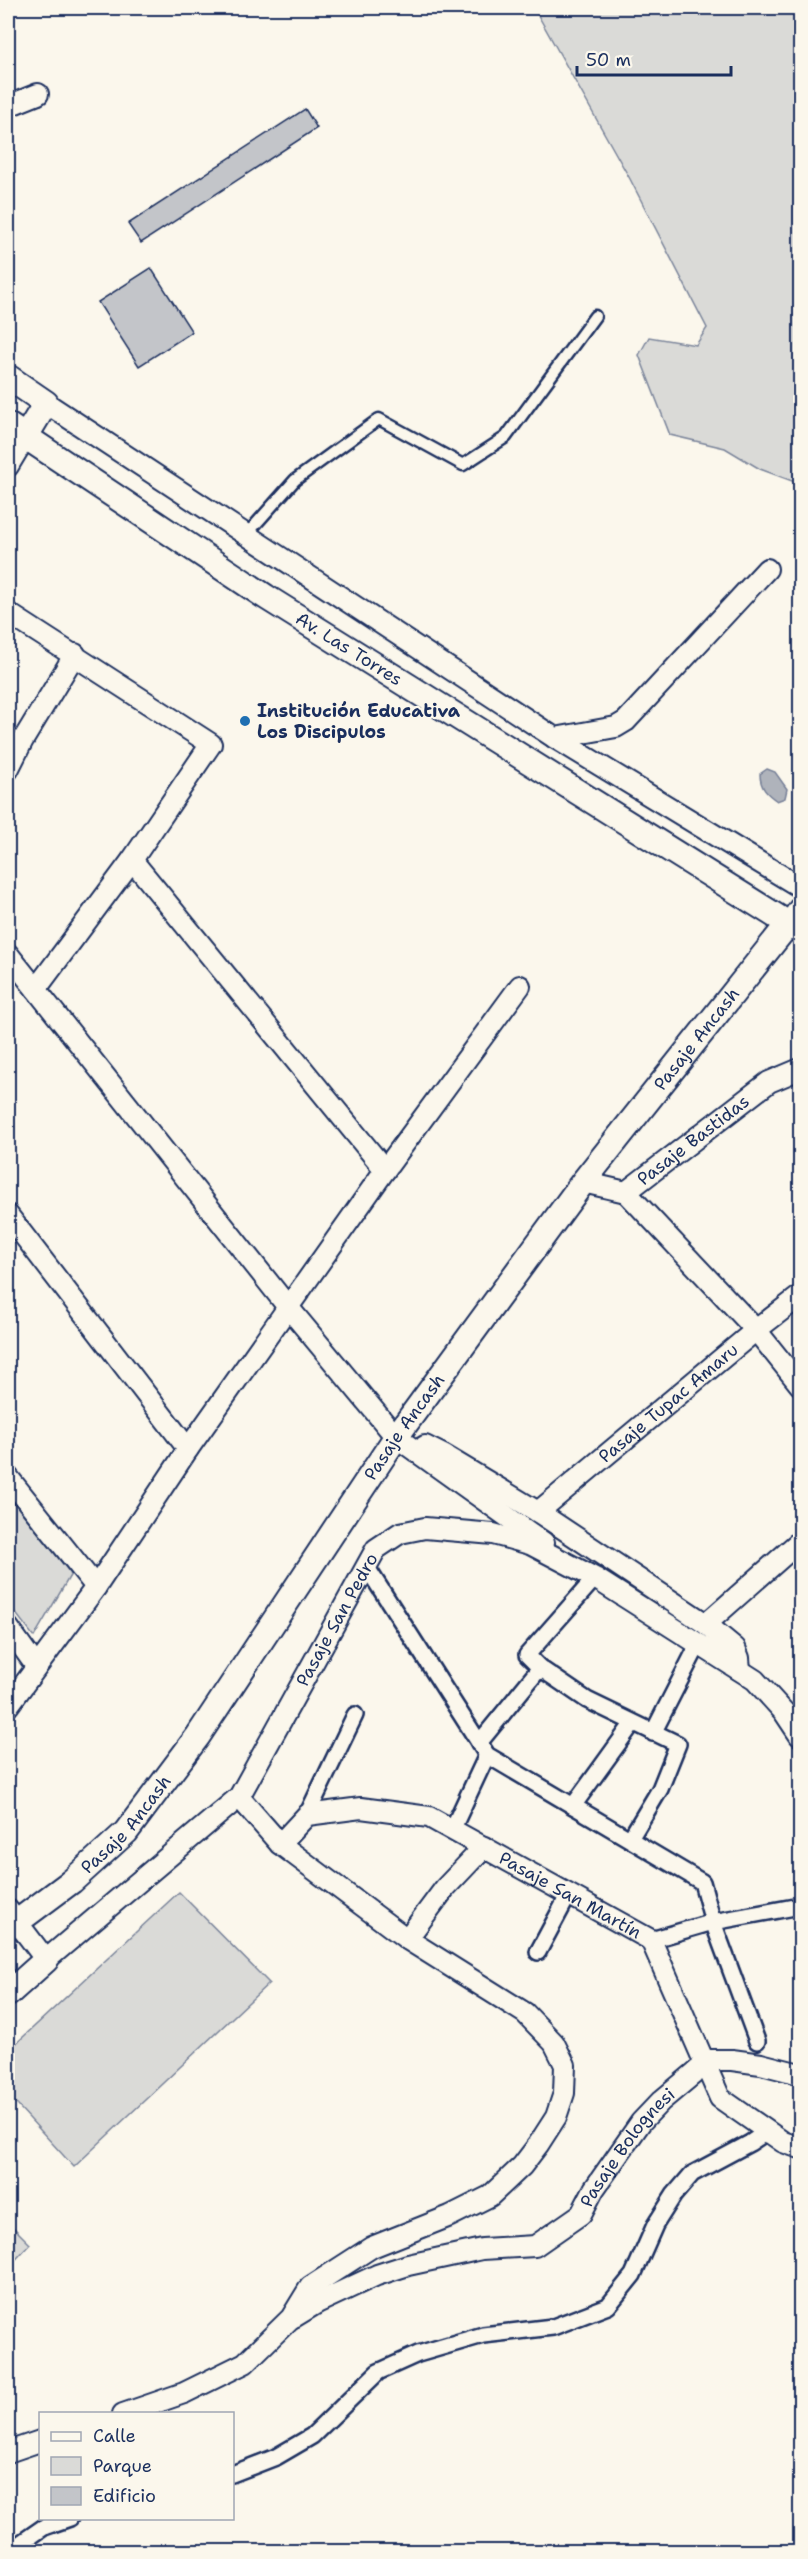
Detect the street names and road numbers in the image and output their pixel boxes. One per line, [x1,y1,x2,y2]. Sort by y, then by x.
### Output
street label: Av. Las Torres [291,606,407,691]
street label: Pasaje Ancash [648,983,745,1096]
street label: Pasaje Bastidas [632,1089,754,1191]
street label: Pasaje Tupac Amaru [594,1338,743,1468]
street label: Pasaje Ancash [359,1369,450,1485]
street label: Pasaje San Pedro [290,1549,383,1691]
street label: Pasaje Ancash [76,1770,176,1879]
street label: Pasaje San Martín [495,1846,646,1944]
street label: Pasaje Bolognesi [575,2082,680,2211]

